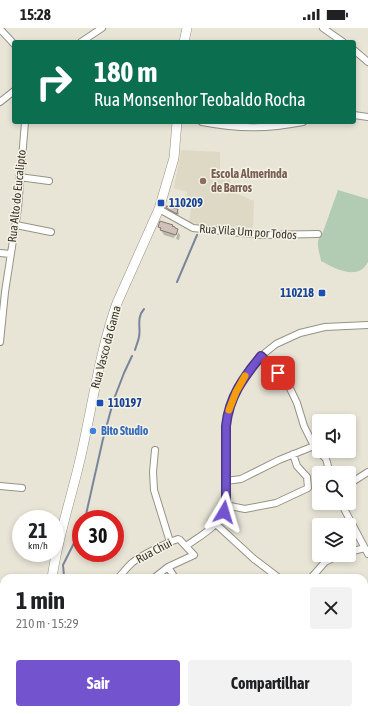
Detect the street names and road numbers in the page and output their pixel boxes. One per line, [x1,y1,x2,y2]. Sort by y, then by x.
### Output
street label: Rua Alto do Eucalipto [5,149,29,243]
street label: Rua Vila Um por Todos [199,222,297,242]
street label: Rua Vasco da Gama [88,304,124,390]
street label: Rua Chui [134,536,174,566]

